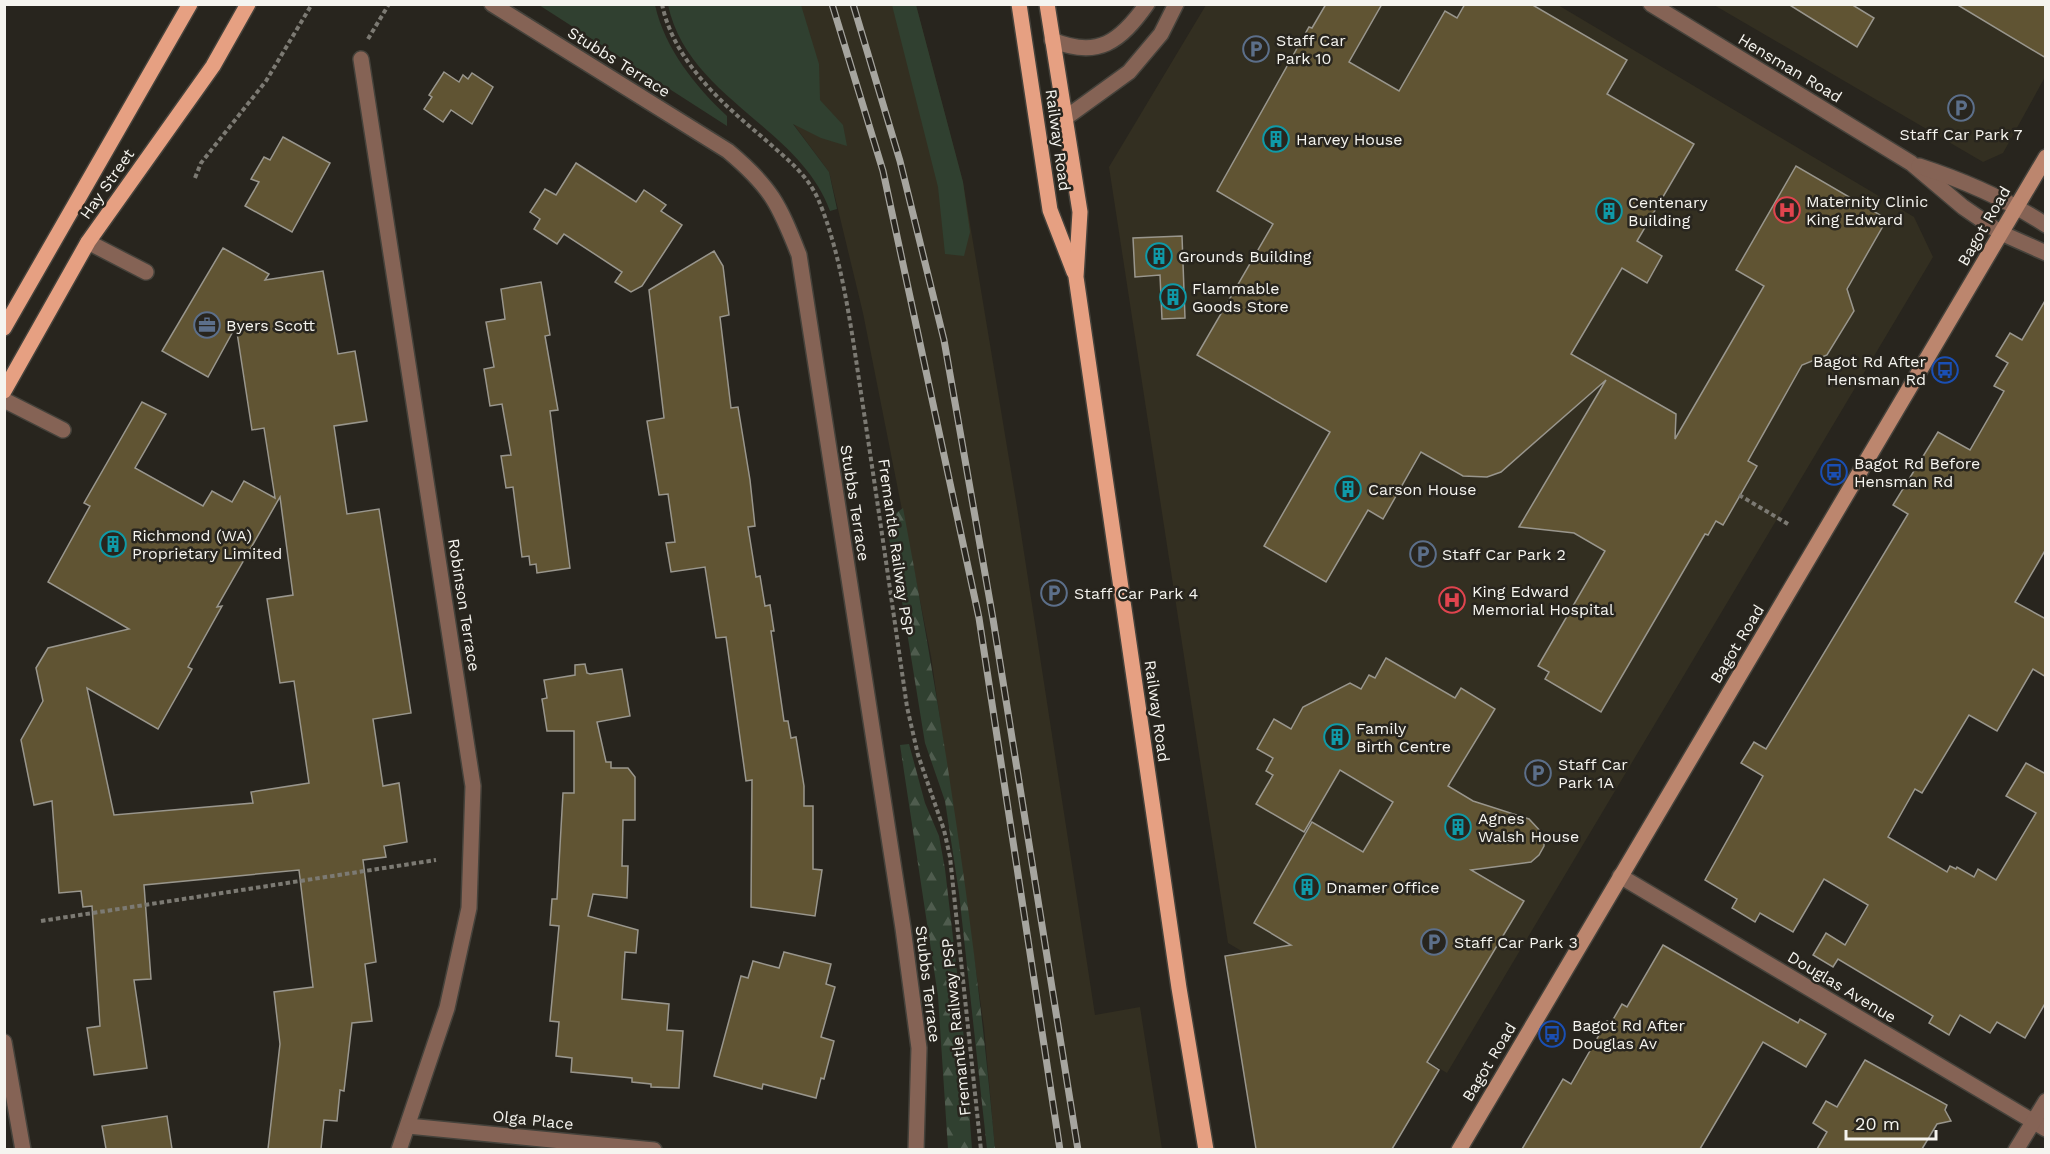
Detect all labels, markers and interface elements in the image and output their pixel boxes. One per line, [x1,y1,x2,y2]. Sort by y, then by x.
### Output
street label: Stubbs Terrace [564,23,674,101]
street label: Hensman Road [1735,29,1845,107]
place label: Staff Car Park 10 [1276,31,1346,68]
parking icon: Staff Car Park 10 [1241,34,1271,64]
street label: Railway Road [1041,88,1075,192]
parking icon: Staff Car Park 7 [1946,93,1976,123]
building icon: Harvey House [1261,124,1291,154]
place label: Staff Car Park 7 [1900,125,2022,144]
place label: Harvey House [1296,130,1402,149]
street label: Hay Street [76,145,138,223]
street label: Bagot Road [1954,183,2014,269]
place label: Maternity Clinic King Edward [1806,192,1928,229]
place label: Centenary Building [1628,193,1708,230]
hospital icon: Maternity Clinic King Edward [1772,195,1802,225]
building icon: Centenary Building [1594,196,1624,226]
building icon: Grounds Building [1144,241,1174,271]
place label: Grounds Building [1178,247,1312,266]
place label: Flammable Goods Store [1192,279,1289,316]
building icon: Flammable Goods Store [1158,282,1188,312]
office icon: Byers Scott [192,310,222,340]
place label: Byers Scott [226,316,315,335]
place label: Bagot Rd After Hensman Rd [1813,352,1926,389]
bus stop icon: Bagot Rd After Hensman Rd [1930,355,1960,385]
street label: Stubbs Terrace [836,443,874,563]
place label: Bagot Rd Before Hensman Rd [1854,454,1980,491]
street label: Fremantle Railway PSP [874,457,918,637]
bus stop icon: Bagot Rd Before Hensman Rd [1819,457,1849,487]
building icon: Carson House [1333,474,1363,504]
place label: Carson House [1368,480,1476,499]
place label: Richmond (WA) Proprietary Limited [132,526,282,563]
building icon: Richmond (WA) Proprietary Limited [98,529,128,559]
street label: Robinson Terrace [444,537,484,673]
parking icon: Staff Car Park 2 [1408,539,1438,569]
place label: Staff Car Park 2 [1442,545,1566,564]
parking icon: Staff Car Park 4 [1039,578,1069,608]
place label: King Edward Memorial Hospital [1472,582,1614,619]
place label: Staff Car Park 4 [1074,584,1198,603]
hospital icon: King Edward Memorial Hospital [1437,585,1467,615]
street label: Bagot Road [1706,601,1768,687]
street label: Railway Road [1140,659,1174,763]
place label: Family Birth Centre [1356,719,1451,756]
building icon: Family Birth Centre [1322,722,1352,752]
place label: Staff Car Park 1A [1558,755,1628,792]
parking icon: Staff Car Park 1A [1523,758,1553,788]
place label: Agnes Walsh House [1478,809,1579,846]
building icon: Agnes Walsh House [1443,812,1473,842]
building icon: Dnamer Office [1292,872,1322,902]
place label: Dnamer Office [1326,878,1440,897]
street label: Stubbs Terrace [911,924,945,1044]
parking icon: Staff Car Park 3 [1419,927,1449,957]
place label: Staff Car Park 3 [1454,933,1578,952]
street label: Fremantle Railway PSP [937,937,975,1117]
street label: Douglas Avenue [1784,947,1900,1027]
place label: Bagot Rd After Douglas Av [1572,1016,1685,1053]
street label: Bagot Road [1458,1019,1520,1105]
bus stop icon: Bagot Rd After Douglas Av [1537,1019,1567,1049]
scale bar [1846,1103,1936,1141]
street label: Olga Place [492,1106,574,1134]
text: 20 m [1855,1113,1900,1134]

